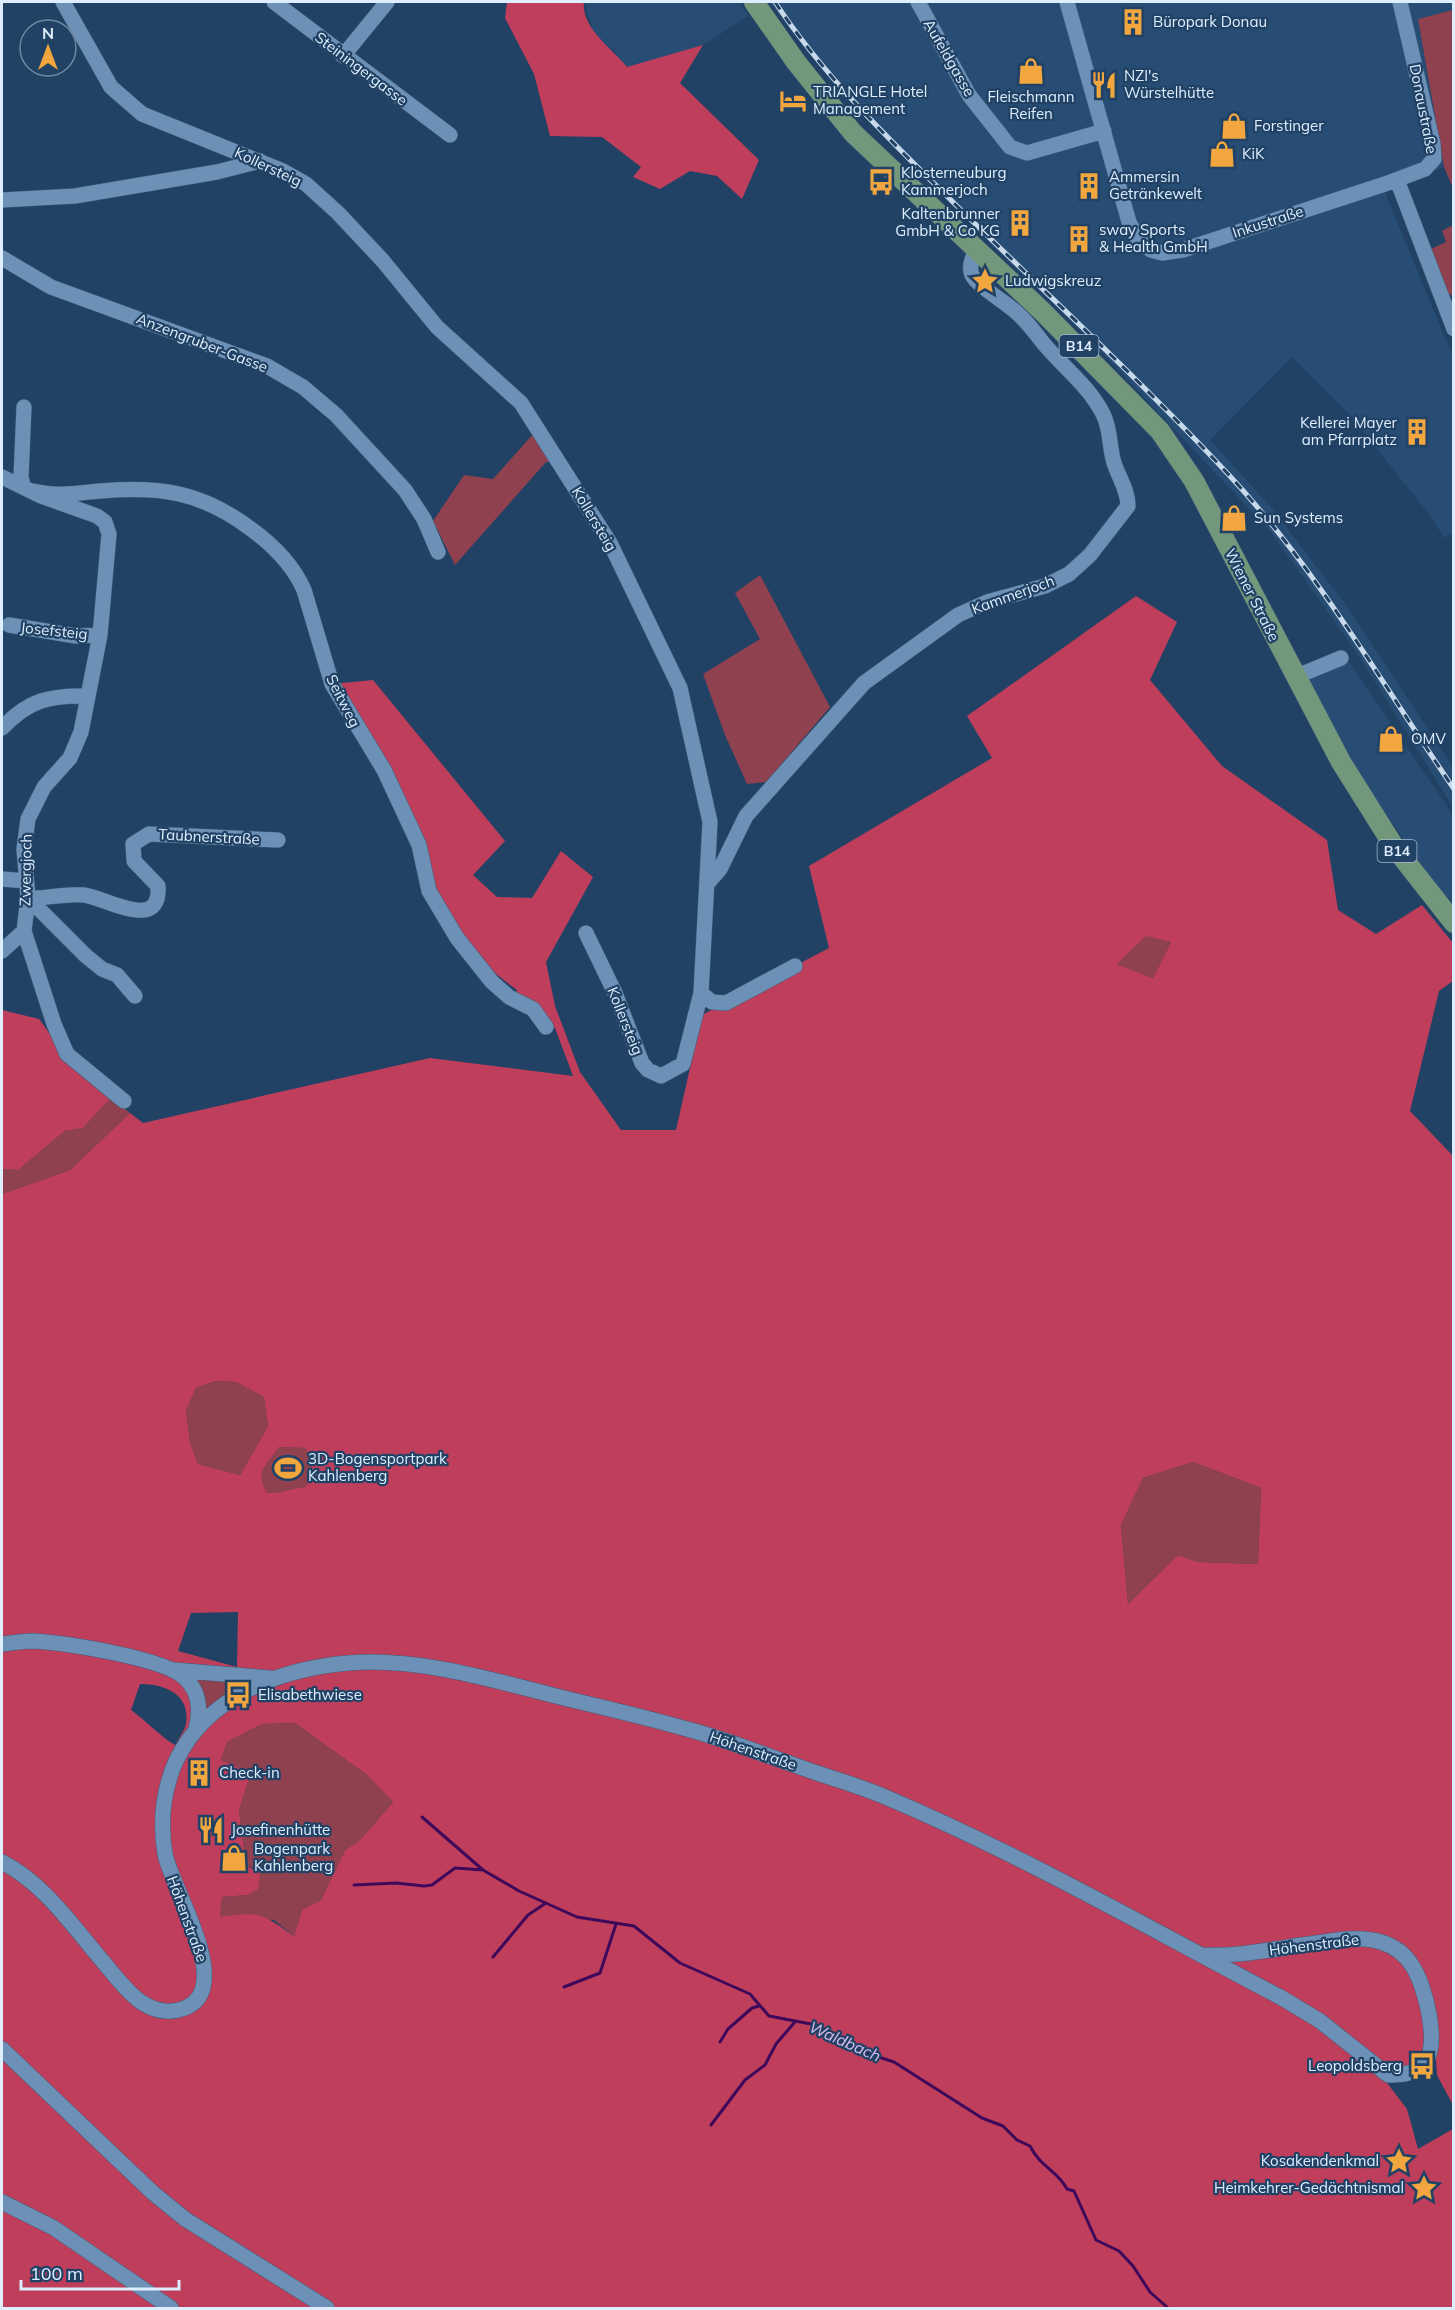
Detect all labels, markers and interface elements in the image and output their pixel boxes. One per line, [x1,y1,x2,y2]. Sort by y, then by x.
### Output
building icon: Büropark Donau [1118,7,1148,37]
place label: Büropark Donau [1153,12,1267,31]
street label: Aufeldgasse [920,16,979,100]
north arrow [18,18,78,78]
text: N [42,23,54,43]
street label: Steiningergasse [311,28,411,110]
shop icon: Fleischmann Reifen [1016,56,1046,86]
street label: Donaustraße [1405,62,1441,155]
place label: NZI's Würstelhütte [1124,66,1214,102]
restaurant icon: NZI's Würstelhütte [1089,70,1119,100]
place label: TRIANGLE Hotel Management [813,82,927,118]
hotel icon: TRIANGLE Hotel Management [778,86,808,116]
place label: Fleischmann Reifen [987,87,1075,123]
shop icon: Forstinger [1219,111,1249,141]
place label: Forstinger [1254,116,1324,135]
shop icon: KiK [1207,139,1237,169]
street label: Kollersteig [232,143,305,190]
place label: KiK [1242,144,1265,163]
place label: Klosterneuburg Kammerjoch [901,163,1006,199]
bus stop icon: Klosterneuburg Kammerjoch [866,167,896,197]
place label: Ammersin Getränkewelt [1109,167,1202,203]
building icon: Ammersin Getränkewelt [1074,171,1104,201]
street label: Inkustraße [1230,201,1306,242]
place label: Kaltenbrunner GmbH & Co KG [895,204,1001,240]
building icon: Kaltenbrunner GmbH & Co KG [1005,208,1035,238]
place label: sway Sports & Health GmbH [1099,220,1208,256]
building icon: sway Sports & Health GmbH [1064,224,1094,254]
place icon: Ludwigskreuz [970,266,1000,296]
place label: Ludwigskreuz [1005,271,1102,290]
street label: Anzengruber-Gasse [134,309,271,376]
road number: B14 [1060,335,1098,357]
place label: Kellerei Mayer am Pfarrplatz [1300,413,1398,449]
building icon: Kellerei Mayer am Pfarrplatz [1402,417,1432,447]
street label: Kollersteig [568,483,621,554]
shop icon: Sun Systems [1219,503,1249,533]
place label: Sun Systems [1254,508,1343,527]
street label: Wiener Straße [1221,545,1284,644]
street label: Kammerjoch [969,571,1057,618]
street label: Josefsteig [20,618,89,643]
street label: Seitweg [322,671,365,730]
shop icon: OMV [1376,724,1406,754]
place label: OMV [1411,729,1446,748]
street label: Taubnerstraße [158,824,260,849]
street label: Zwergjoch [15,834,36,906]
road number: B14 [1378,840,1416,862]
street label: Kollersteig [603,984,648,1058]
place label: 3D-Bogensportpark Kahlenberg [308,1449,447,1485]
sports icon: 3D-Bogensportpark Kahlenberg [273,1453,303,1483]
bus stop icon: Elisabethwiese [223,1680,253,1710]
place label: Elisabethwiese [258,1685,362,1704]
street label: Höhenstraße [707,1727,799,1774]
building icon: Check-in [184,1758,214,1788]
place label: Check-in [219,1763,280,1782]
restaurant icon: Josefinenhütte [196,1815,226,1845]
place label: Josefinenhütte [231,1820,330,1839]
place label: Bogenpark Kahlenberg [254,1839,333,1875]
shop icon: Bogenpark Kahlenberg [219,1843,249,1873]
street label: Höhenstraße [163,1873,212,1965]
street label: Höhenstraße [1268,1930,1360,1959]
water label: Waldbach [806,2016,884,2066]
bus stop icon: Leopoldsberg [1407,2051,1437,2081]
place label: Leopoldsberg [1308,2056,1402,2075]
place icon: Kosakendenkmal [1384,2146,1414,2176]
place label: Kosakendenkmal [1261,2151,1379,2170]
place icon: Heimkehrer-Gedächtnismal [1409,2173,1439,2203]
place label: Heimkehrer-Gedächtnismal [1214,2178,1404,2197]
scale bar [21,2253,178,2291]
text: 100 m [30,2262,83,2285]

